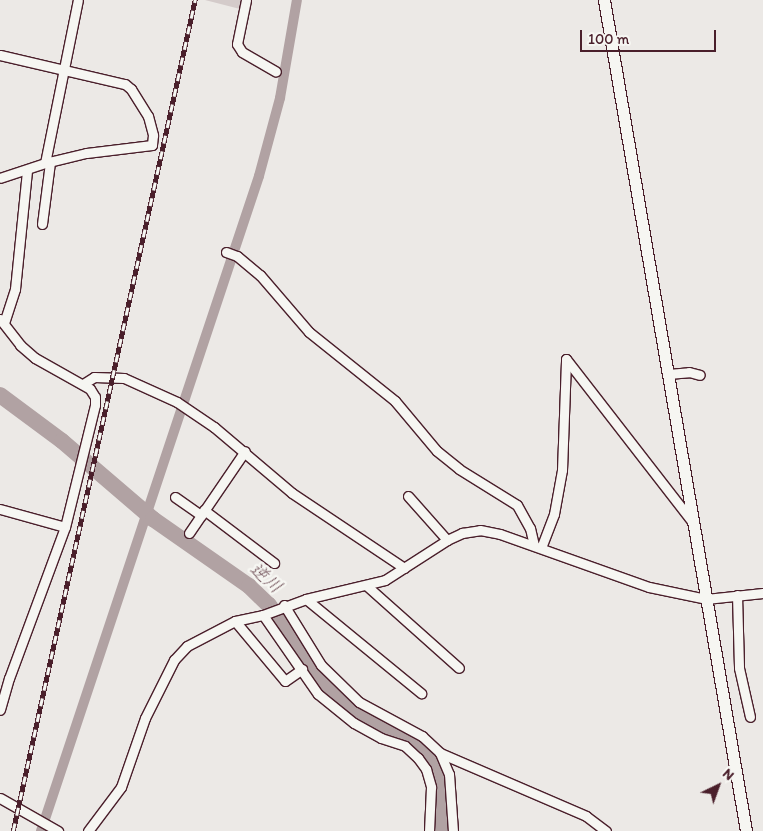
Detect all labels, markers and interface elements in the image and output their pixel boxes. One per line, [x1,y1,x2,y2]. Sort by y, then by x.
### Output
scale bar [583,20,719,52]
text: 100 m [588,30,629,48]
water label: 逆川 [245,558,287,598]
north arrow [693,761,743,811]
text: N [719,765,738,784]

